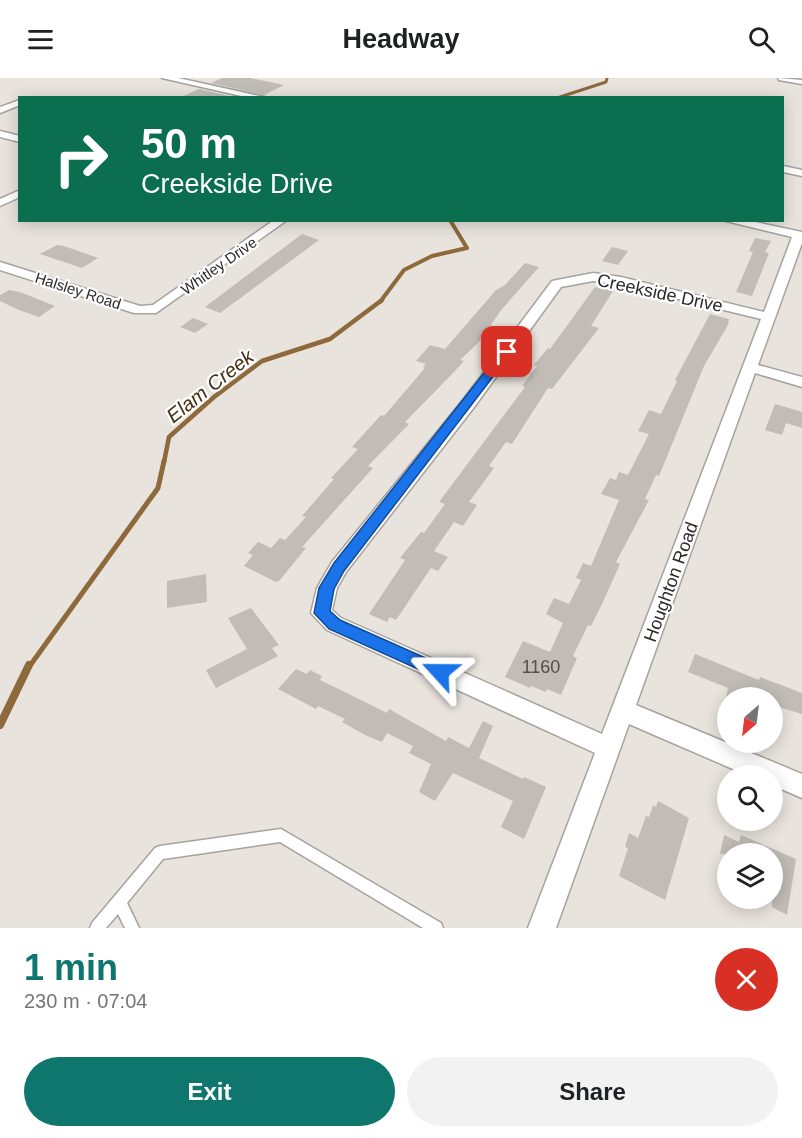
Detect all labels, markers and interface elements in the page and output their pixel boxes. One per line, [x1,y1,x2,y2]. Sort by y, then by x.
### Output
icon: menu [24,23,57,56]
icon: search [745,23,778,56]
text: Headway [342,24,460,54]
icon: right [42,120,120,198]
text: 50 m [141,120,237,167]
text: Creekside Drive [141,169,333,199]
street label: Whitley Drive [178,233,260,298]
street label: Halsley Road [33,269,123,312]
street label: Creekside Drive [595,270,725,316]
pin [481,326,532,377]
icon: arrive [490,335,523,368]
water label: Elam Creek [162,345,259,427]
street label: Houghton Road [640,519,702,645]
position arrow [408,640,472,704]
house number: 1160 [522,657,560,677]
north arrow [717,687,783,753]
map controls [717,687,783,909]
button: search [717,765,783,831]
button: layers [717,843,783,909]
text: 1 min [24,947,118,988]
button: close [715,948,778,1011]
text: 230 m · 07:04 [24,990,147,1012]
button: Exit [24,1057,395,1126]
button: Share [407,1057,778,1126]

